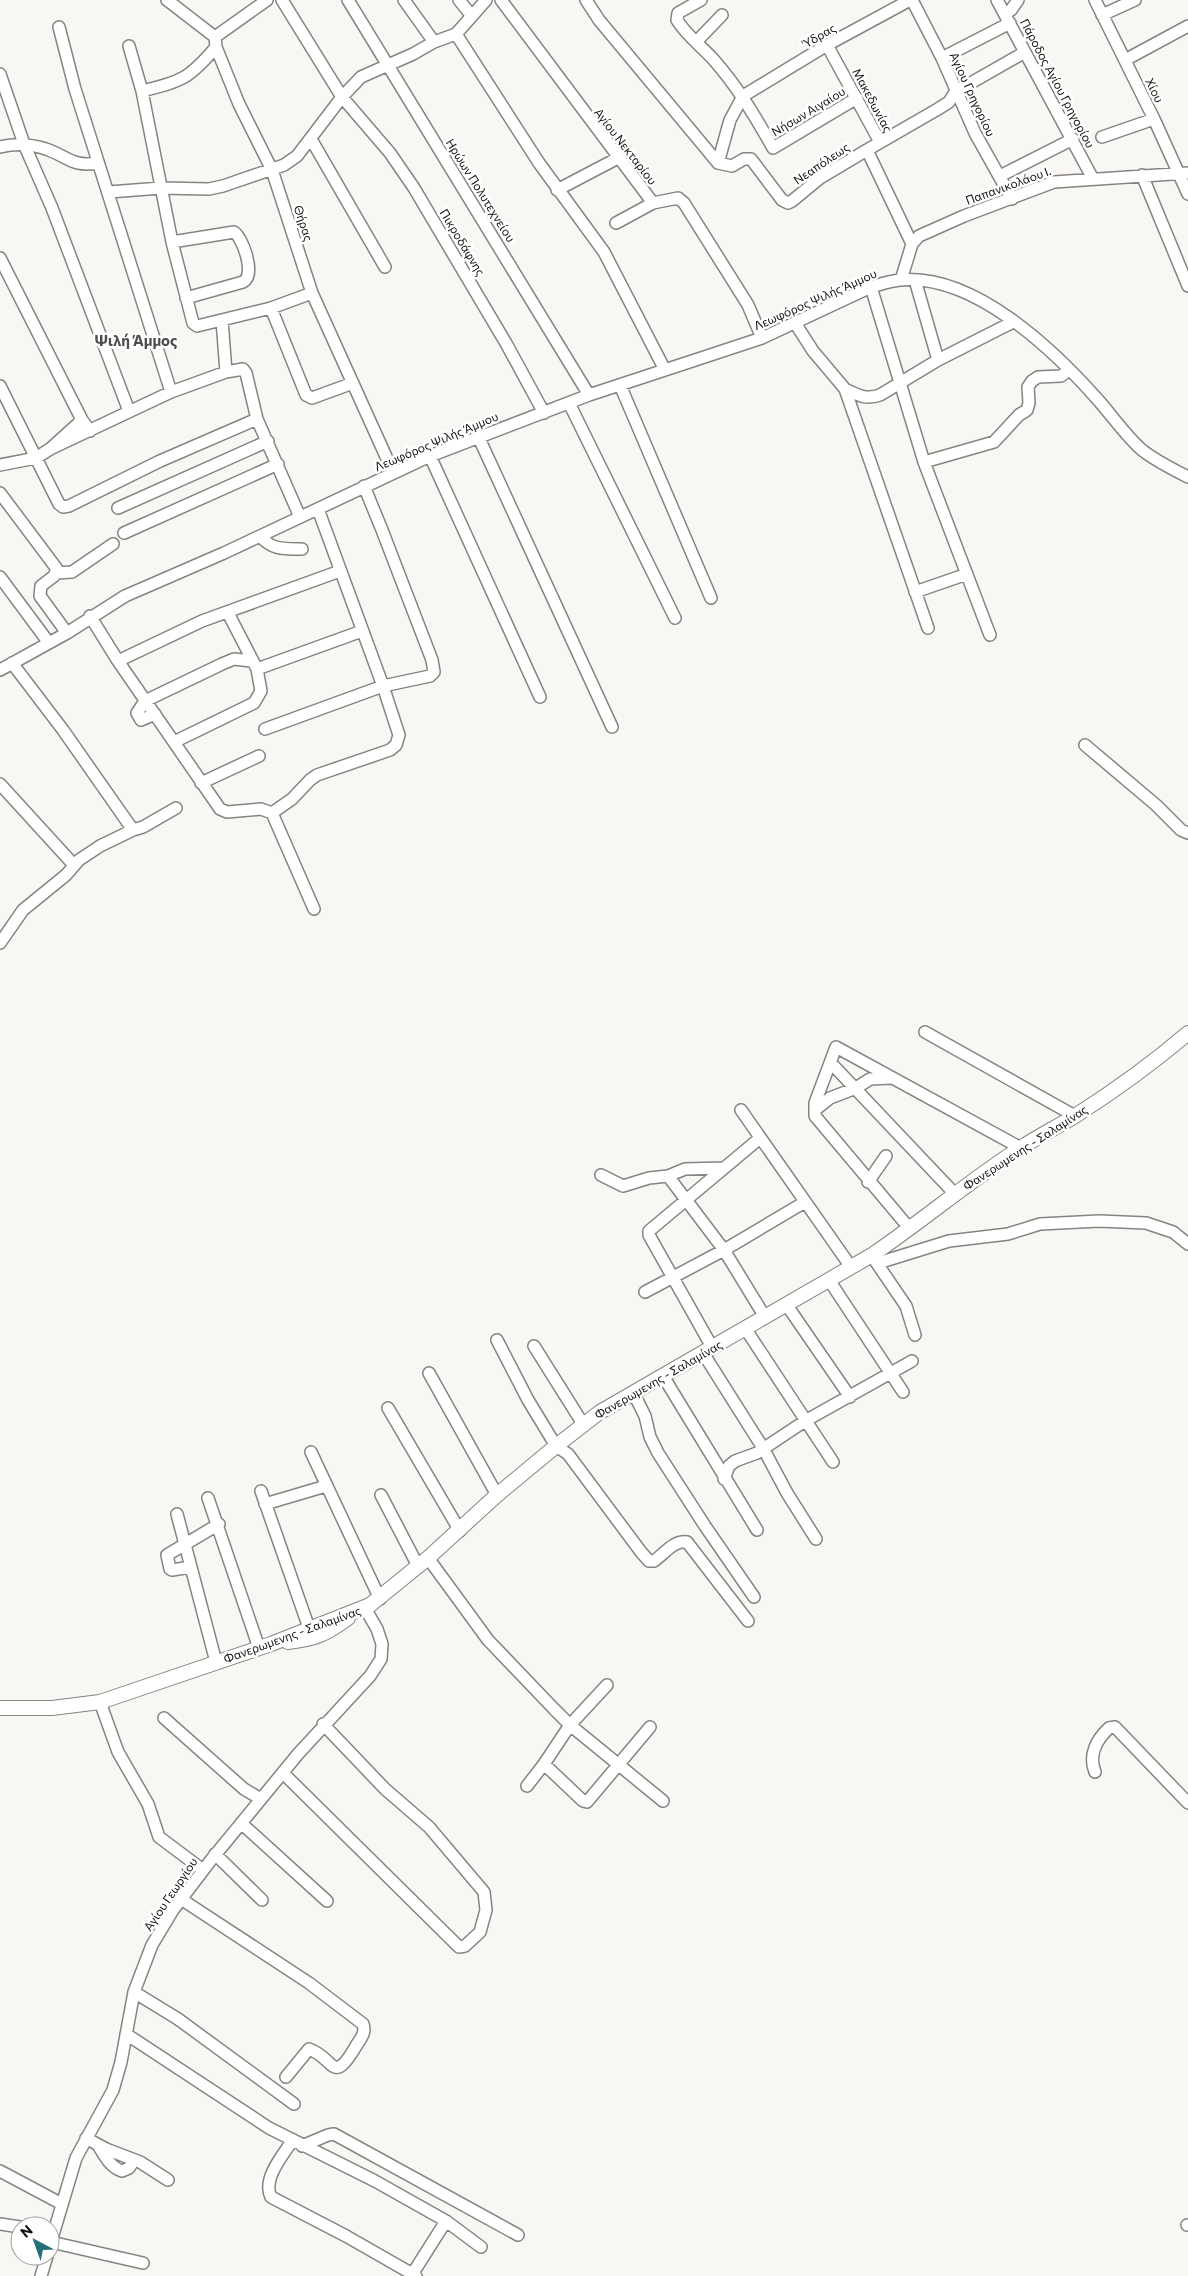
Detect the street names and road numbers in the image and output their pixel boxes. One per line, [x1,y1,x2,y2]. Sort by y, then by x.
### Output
street label: Πάροδος Αγίου Γρηγορίου [1018,16,1098,150]
street label: Ύδρας [798,20,838,51]
street label: Αγίου Γρηγορίου [947,50,999,138]
street label: Μακεδωνίας [850,66,896,134]
street label: Χίου [1143,75,1167,105]
street label: Νήσων Αιγαίου [769,83,848,138]
street label: Αγίου Νεκταρίου [592,105,660,187]
street label: Ηρώων Πολυτεχνείου [444,136,519,244]
street label: Νεαπόλεως [791,139,851,187]
street label: Παπανικολάου Ι. [963,163,1053,207]
street label: Θήρας [292,203,316,243]
street label: Πικροδάφνης [438,206,488,278]
street label: Λεωφόρος Ψιλής Άμμου [751,265,879,332]
street label: Λεωφόρος Ψιλής Άμμου [372,408,500,473]
street label: Φανερωμενης - Σαλαμίνας [960,1102,1090,1192]
street label: Φανερωμενης - Σαλαμίνας [592,1337,724,1421]
street label: Φανερωμενης - Σαλαμίνας [221,1603,363,1665]
street label: Αγίου Γεωργίου [140,1855,200,1933]

